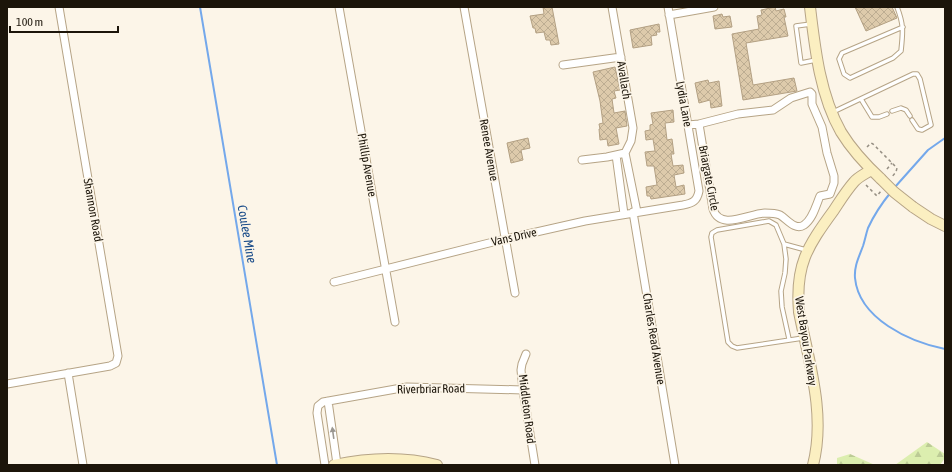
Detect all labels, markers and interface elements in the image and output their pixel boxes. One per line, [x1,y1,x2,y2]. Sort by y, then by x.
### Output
scale bar [10,8,118,34]
text: 100 m [16,15,43,29]
street label: Avallach [614,60,634,100]
street label: Lydia Lane [673,80,695,128]
street label: Renee Avenue [477,118,501,182]
street label: Phillip Avenue [355,132,379,198]
street label: Briargate Circle [696,144,722,212]
street label: Shannon Road [81,177,105,243]
water label: Coulee Mine [235,204,260,264]
street label: Vans Drive [490,225,538,249]
street label: Charles Read Avenue [640,292,668,386]
street label: West Bayou Parkway [792,296,820,387]
street label: Middleton Road [516,373,538,445]
street label: Riverbriar Road [397,381,465,397]
one-way arrow [330,427,336,439]

